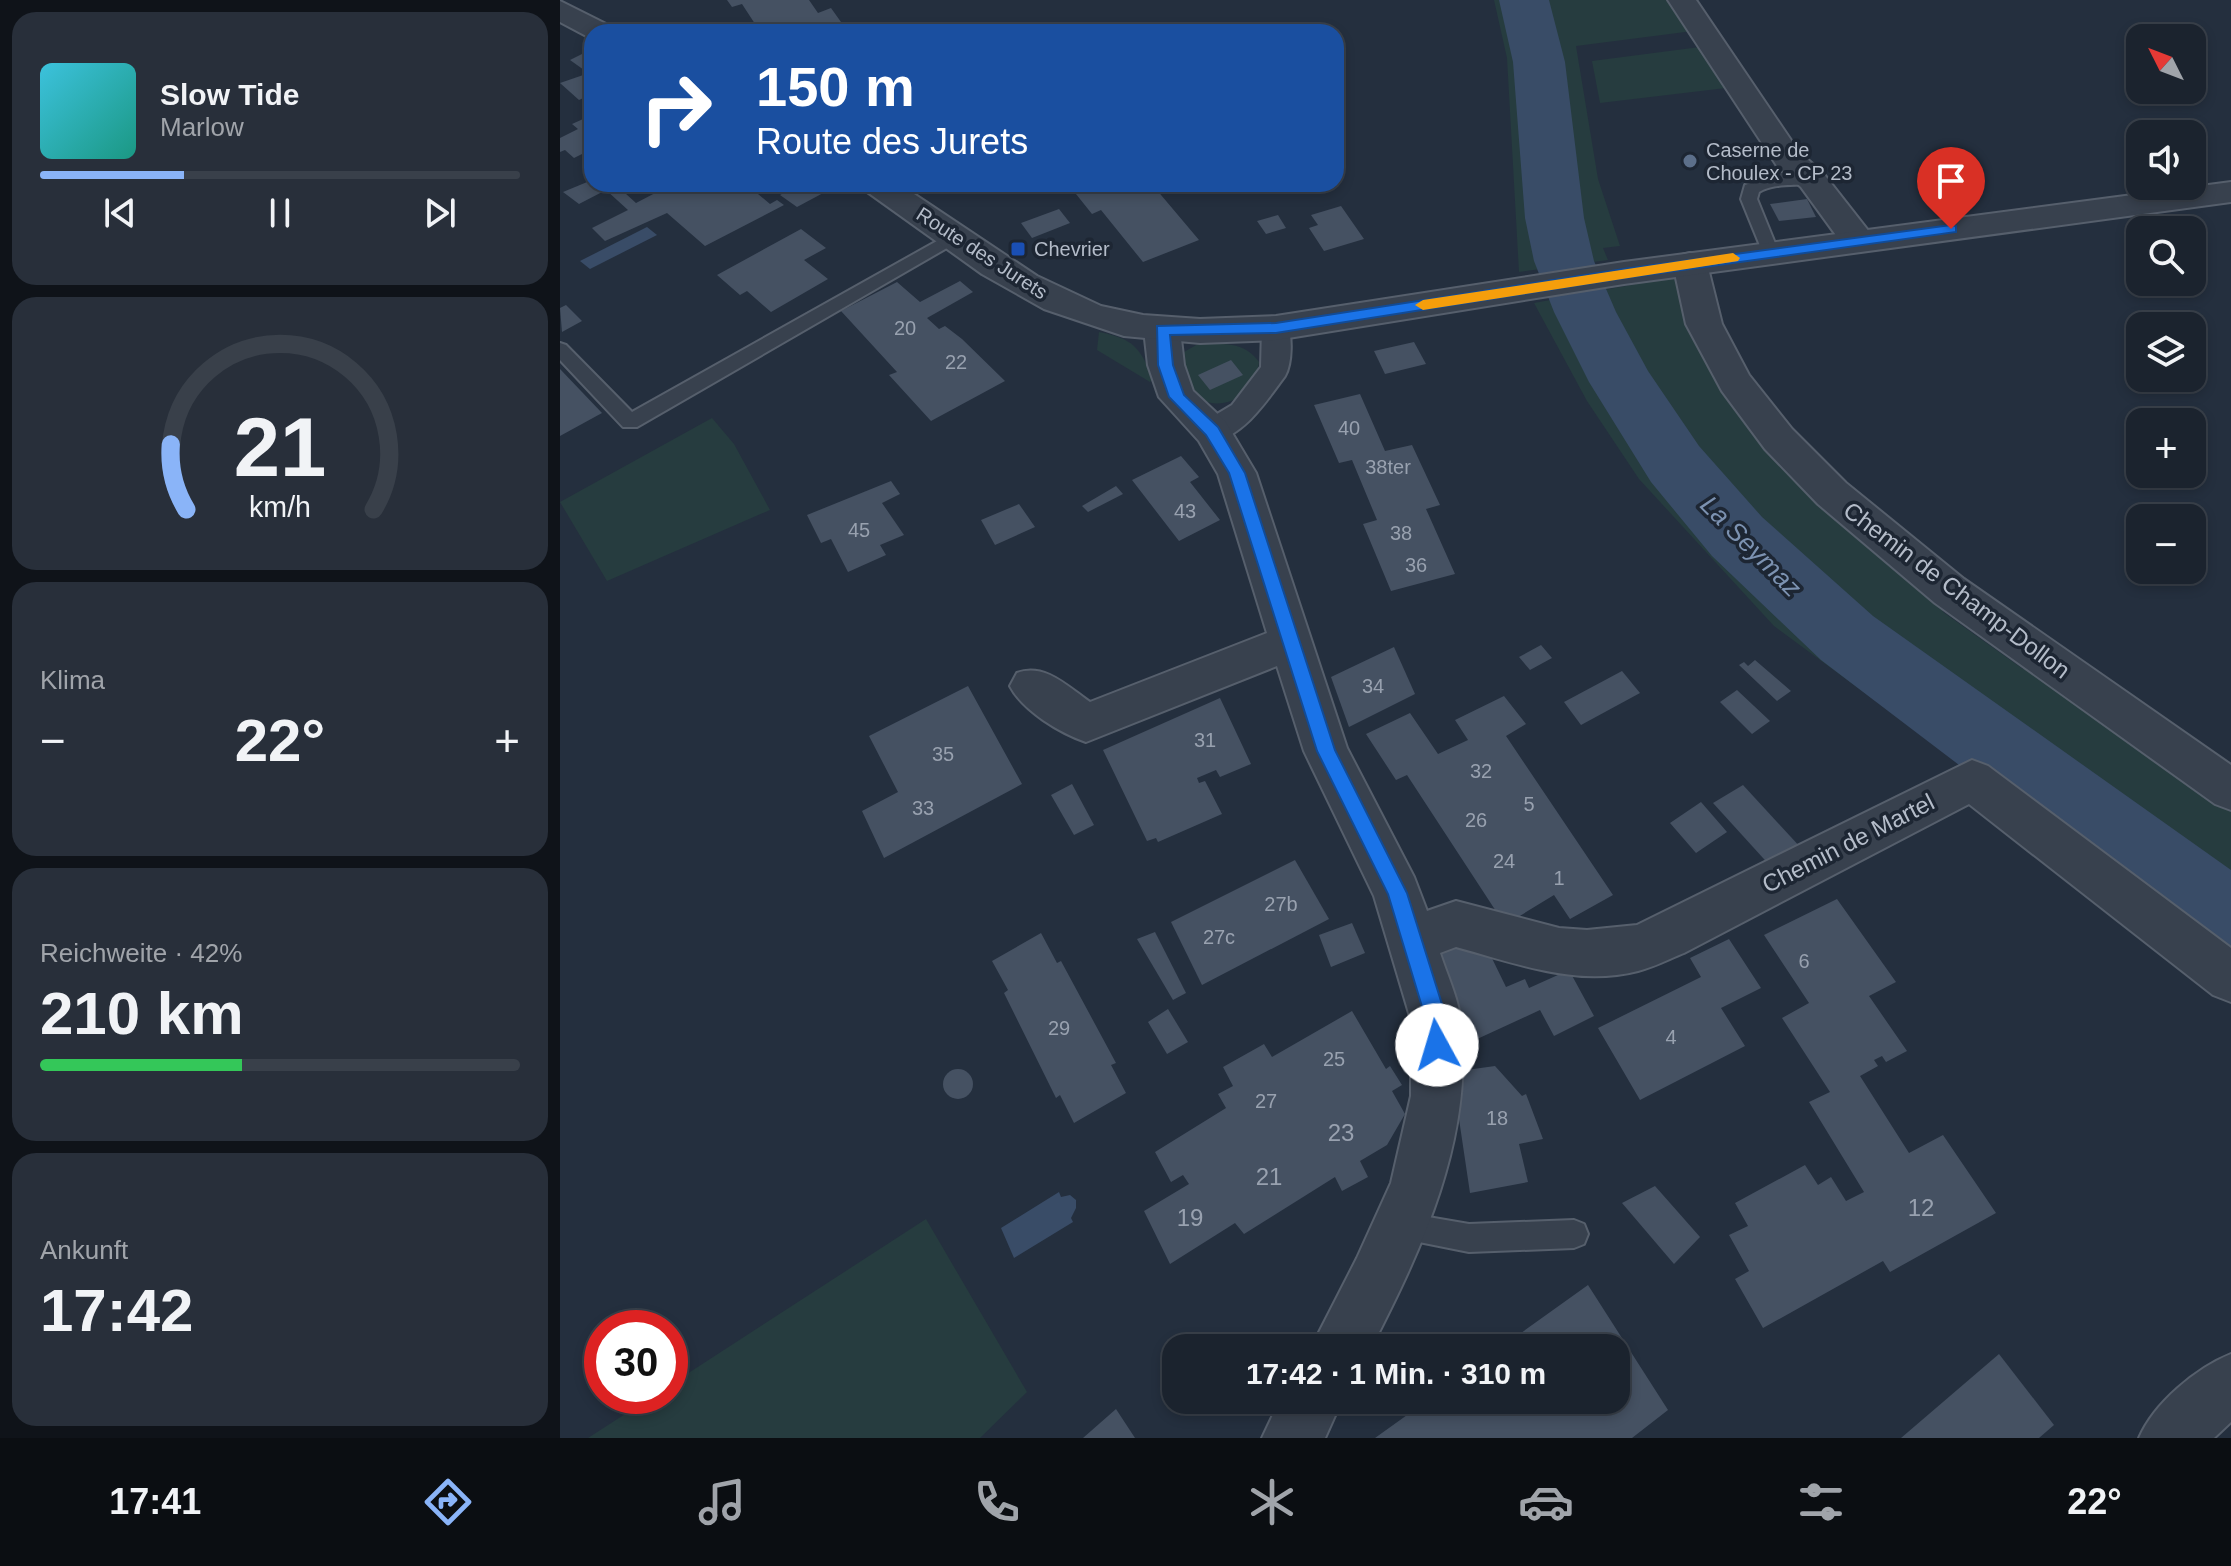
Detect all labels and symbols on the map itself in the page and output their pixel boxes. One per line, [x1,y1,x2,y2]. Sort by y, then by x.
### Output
north arrow [2126,24,2206,104]
place label: Caserne de Choulex - CP 23 [1706,139,1852,184]
pin [1917,147,1985,229]
marker: Caserne de Choulex - CP 23 [1681,152,1699,170]
street label: Route des Jurets [913,203,1051,303]
place label: Chevrier [1034,238,1110,260]
marker: Chevrier [1009,240,1027,258]
house number: 20 [894,317,916,339]
house number: 22 [945,351,967,373]
house number: 40 [1338,417,1360,439]
house number: 38ter [1365,456,1411,478]
water label: La Seymaz [1694,489,1808,603]
street label: Chemin de Champ-Dollon [1839,496,2075,684]
house number: 43 [1174,500,1196,522]
house number: 45 [848,519,870,541]
house number: 38 [1390,522,1412,544]
house number: 36 [1405,554,1427,576]
house number: 34 [1362,675,1384,697]
house number: 31 [1194,729,1216,751]
house number: 35 [932,743,954,765]
house number: 32 [1470,760,1492,782]
street label: Chemin de Martel [1757,788,1939,898]
house number: 5 [1523,793,1535,815]
house number: 33 [912,797,934,819]
house number: 26 [1465,809,1487,831]
house number: 24 [1493,850,1515,872]
house number: 1 [1553,867,1565,889]
house number: 27b [1264,893,1298,915]
house number: 27c [1203,926,1235,948]
house number: 6 [1798,950,1810,972]
position arrow [1395,1003,1479,1087]
house number: 29 [1048,1017,1070,1039]
house number: 4 [1665,1026,1677,1048]
house number: 25 [1323,1048,1345,1070]
house number: 27 [1255,1090,1277,1112]
house number: 18 [1486,1107,1508,1129]
house number: 23 [1328,1119,1354,1146]
house number: 21 [1256,1163,1282,1190]
house number: 12 [1908,1194,1934,1221]
house number: 19 [1177,1204,1203,1231]
speed limit sign: 30 [584,1310,688,1414]

